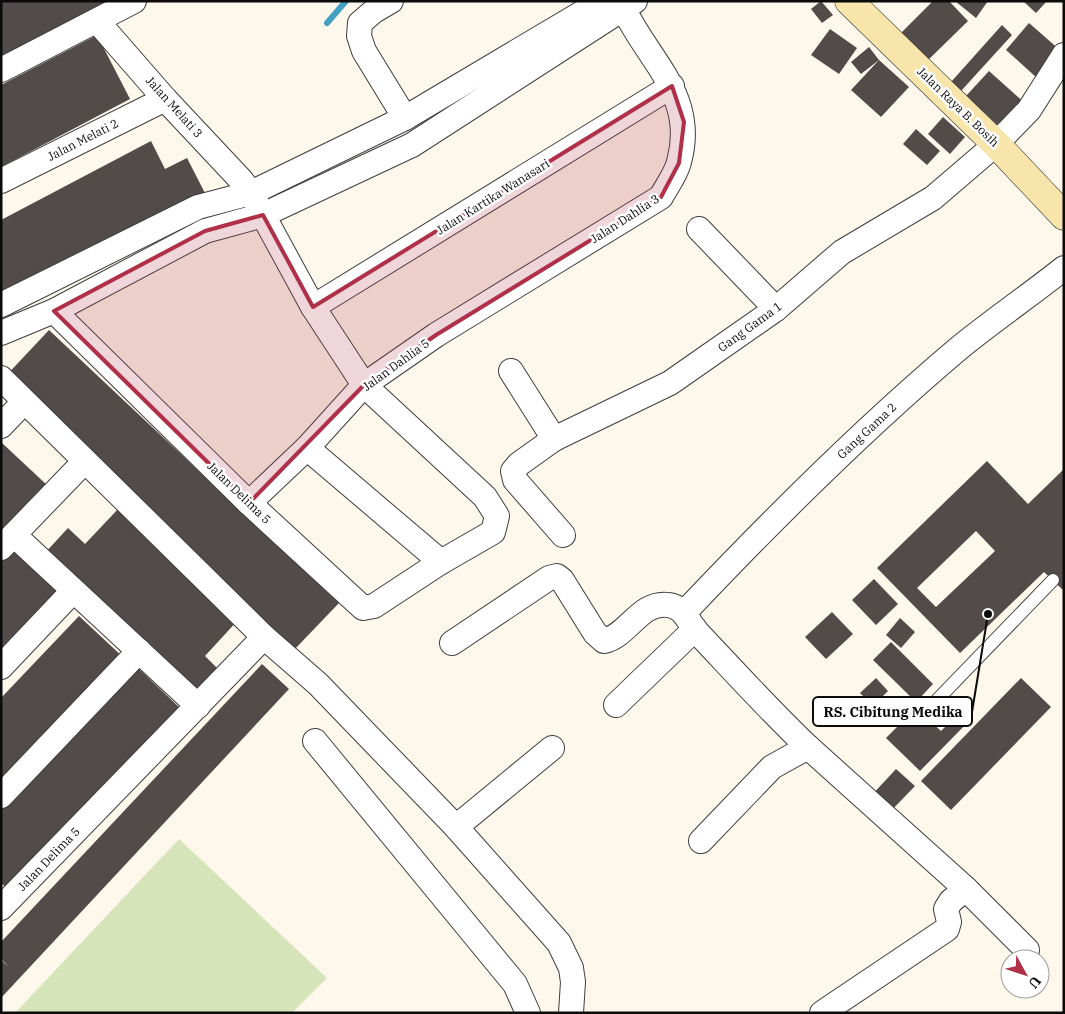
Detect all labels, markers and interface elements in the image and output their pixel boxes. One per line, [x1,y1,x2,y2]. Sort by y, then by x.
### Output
street label: Jalan Raya B. Bosih [914,64,1003,150]
street label: Jalan Melati 3 [143,73,206,140]
street label: Jalan Melati 2 [45,115,121,164]
street label: Jalan Kartika Wanasari [433,156,552,237]
street label: Jalan Dahlia 3 [588,191,662,246]
street label: Gang Gama 1 [715,298,785,355]
street label: Jalan Dahlia 5 [359,335,432,394]
street label: Gang Gama 2 [834,399,899,462]
street label: Jalan Delima 5 [204,458,274,527]
callout: RS. Cibitung Medika [813,697,972,726]
text: RS. Cibitung Medika [823,703,963,721]
street label: Jalan Delima 5 [14,824,83,894]
north arrow [1000,949,1050,999]
text: U [1024,972,1045,992]

